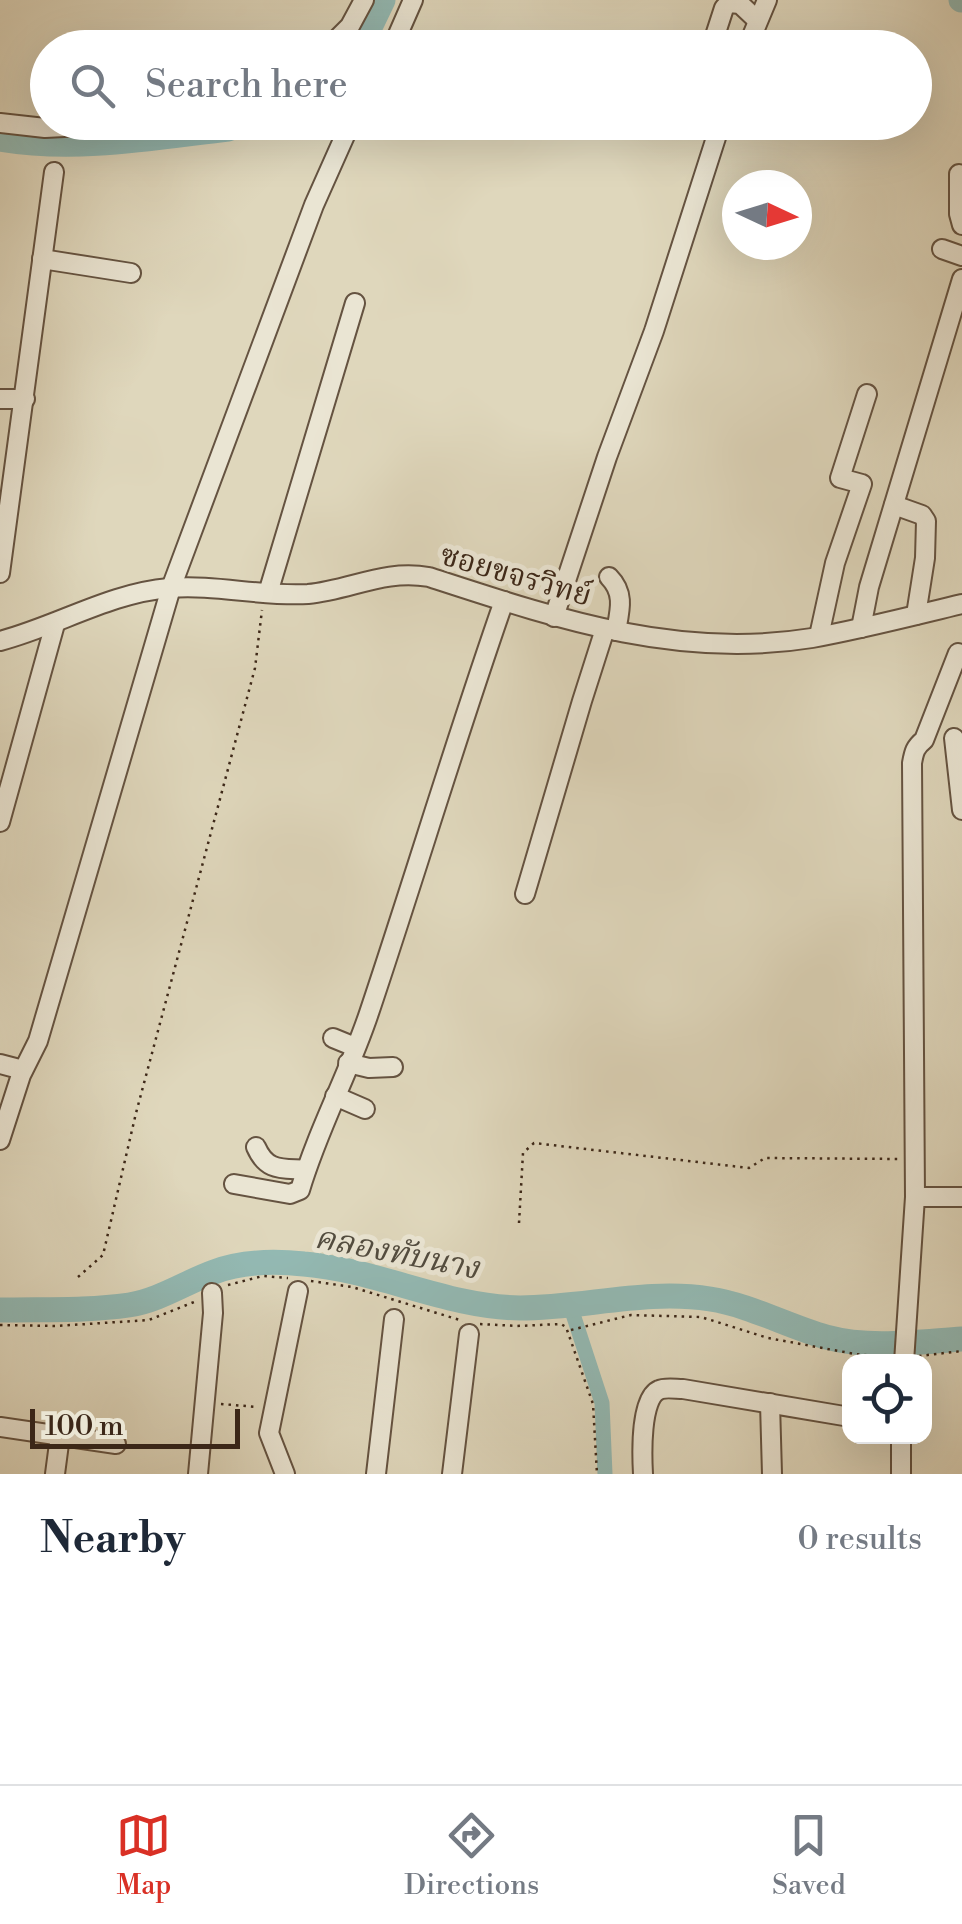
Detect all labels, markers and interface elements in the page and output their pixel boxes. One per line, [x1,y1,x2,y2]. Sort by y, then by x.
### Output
search box [30,30,932,140]
icon: search [65,58,120,113]
text: Search here [145,62,348,109]
north arrow [722,170,812,260]
street label: ซอยขจรวิทย์ [436,536,596,616]
water label: คลองทับนาง [311,1217,483,1289]
map controls [842,1354,932,1444]
button: locate [842,1354,932,1444]
scale bar [30,1404,240,1448]
text: 100 m [45,1409,124,1444]
text: Nearby [40,1513,185,1566]
text: 0 results [797,1519,922,1559]
tab: Map [116,1808,171,1903]
tab: Directions [404,1808,539,1903]
tab: Saved [772,1808,846,1903]

